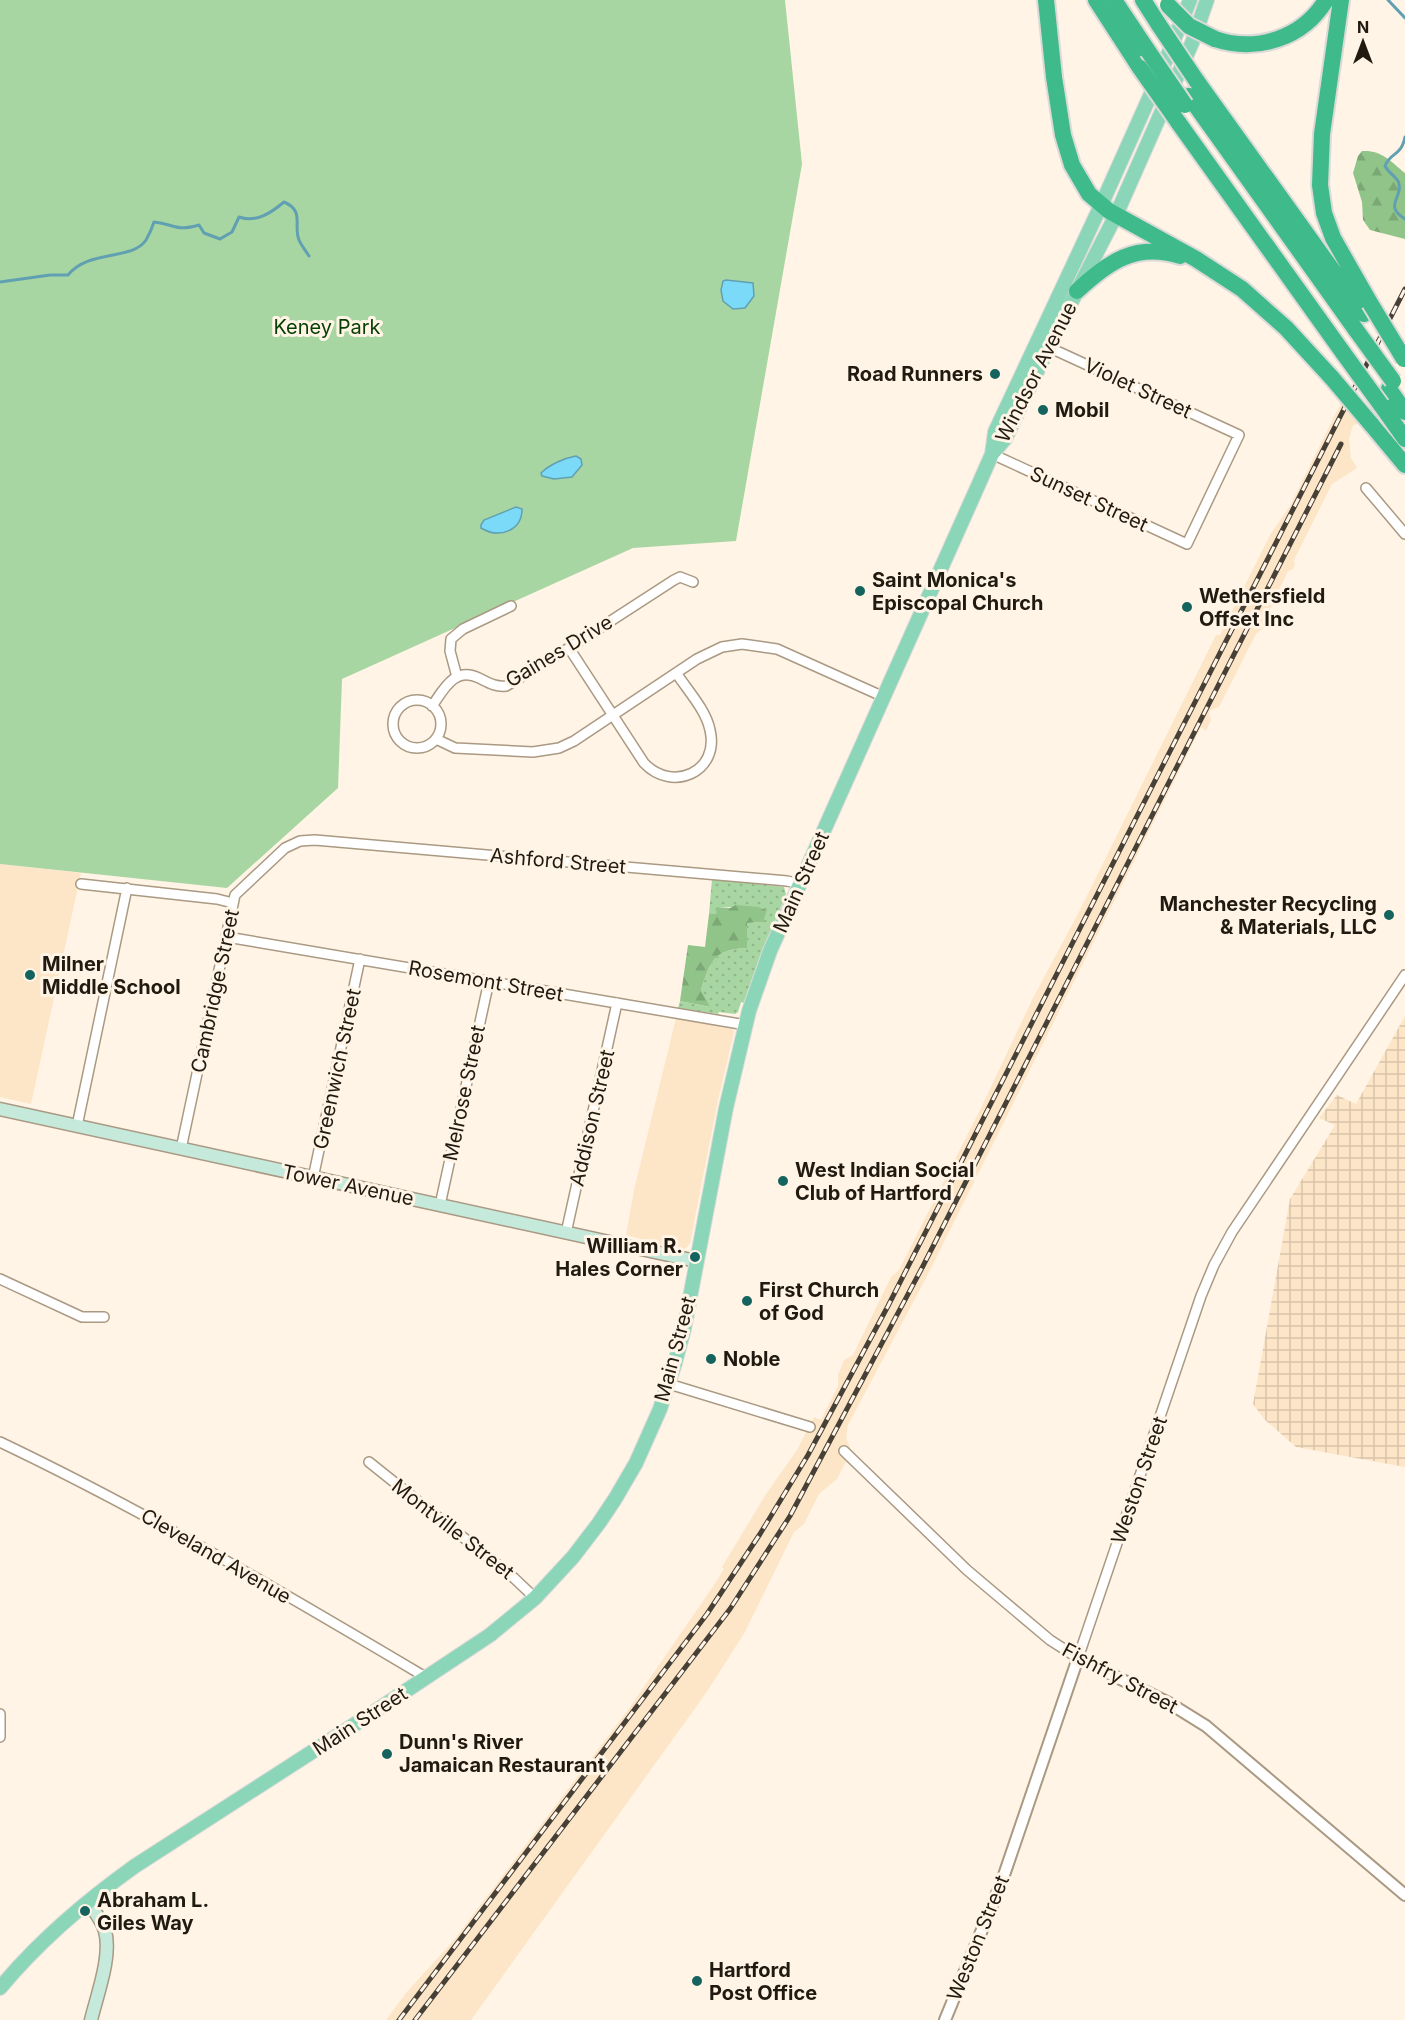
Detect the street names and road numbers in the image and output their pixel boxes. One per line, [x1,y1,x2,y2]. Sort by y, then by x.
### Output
street label: Windsor Avenue [990,298,1082,446]
street label: Violet Street [1080,353,1196,424]
street label: Sunset Street [1026,461,1152,537]
street label: Gaines Drive [501,610,617,692]
street label: Main Street [768,827,834,936]
street label: Ashford Street [489,843,627,879]
street label: Cambridge Street [186,907,244,1075]
street label: Rosemont Street [407,956,566,1007]
street label: Greenwich Street [308,986,366,1152]
street label: Melrose Street [438,1023,490,1163]
street label: Addison Street [565,1047,619,1189]
street label: Tower Avenue [280,1159,416,1211]
street label: Main Street [649,1293,701,1404]
street label: Weston Street [1106,1413,1172,1547]
street label: Montville Street [387,1474,519,1584]
street label: Cleveland Avenue [137,1503,295,1609]
street label: Fishfry Street [1058,1637,1182,1719]
street label: Main Street [308,1681,412,1760]
street label: Weston Street [942,1871,1014,2004]

